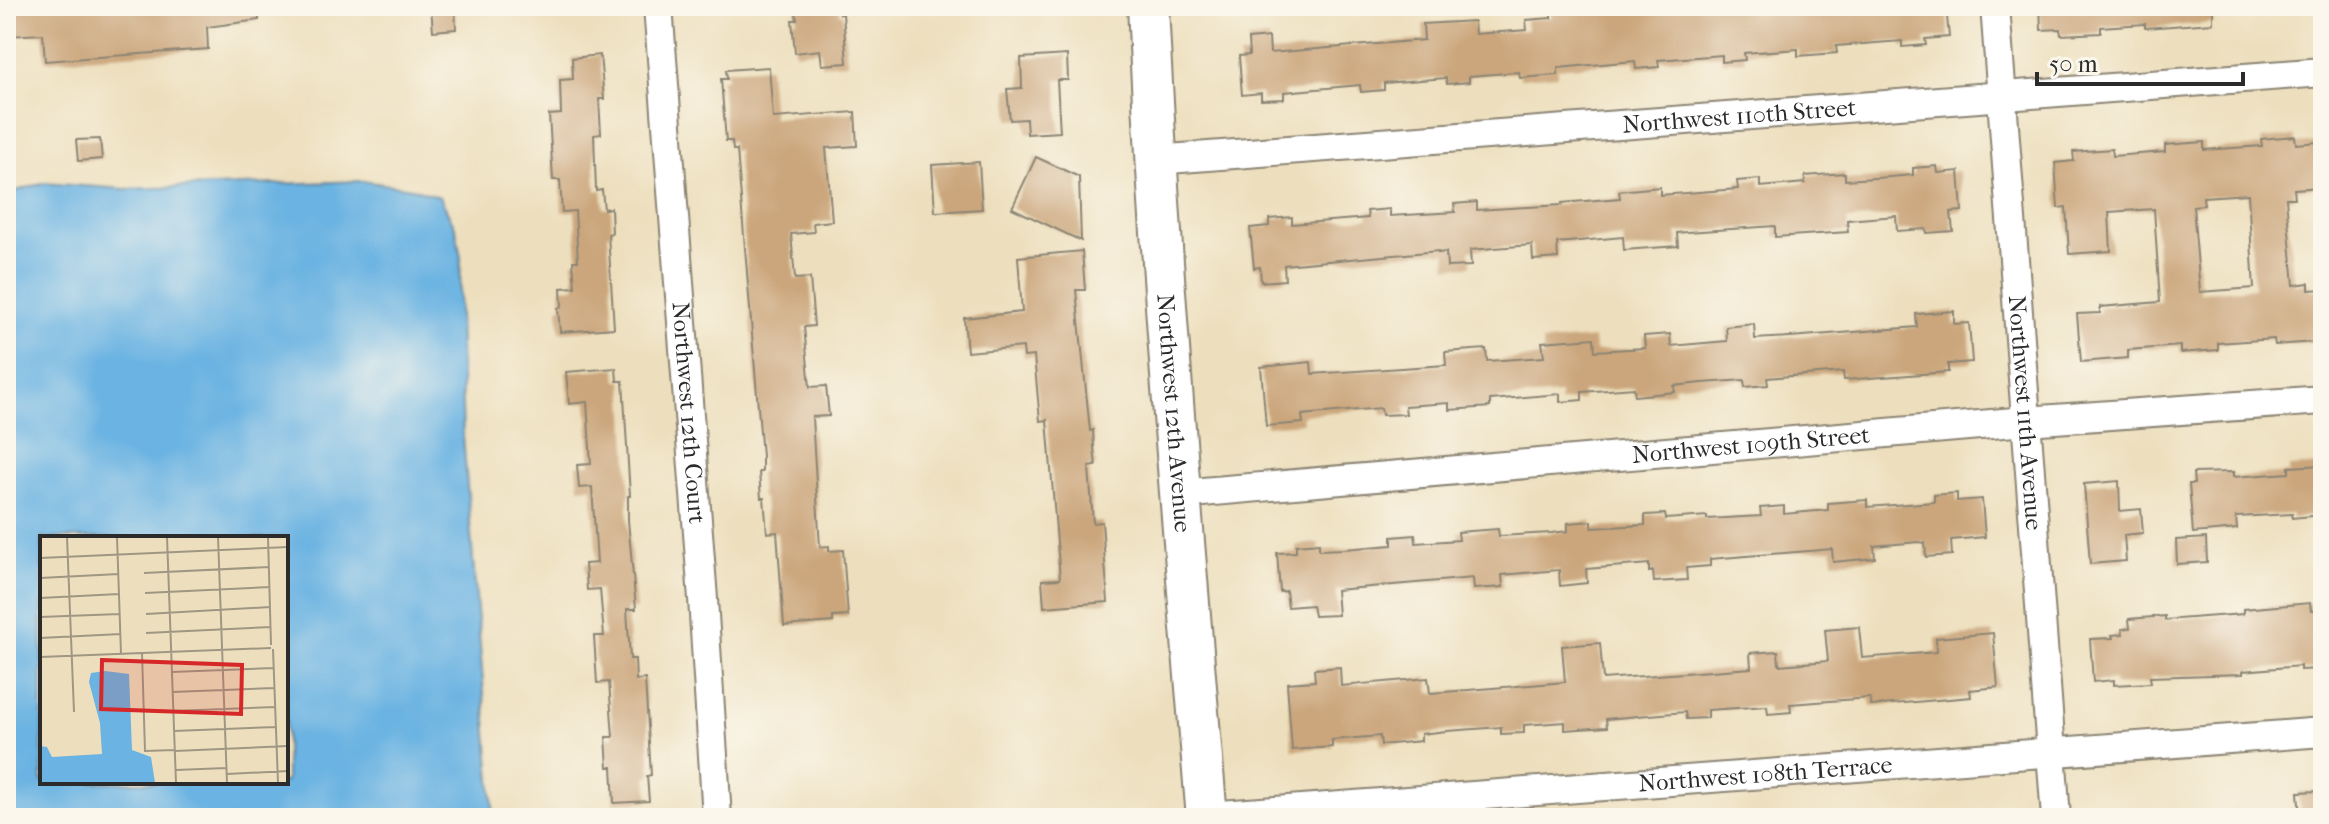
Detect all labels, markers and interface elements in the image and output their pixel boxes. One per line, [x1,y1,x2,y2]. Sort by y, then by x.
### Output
scale bar [2037,36,2243,86]
text: 50 m [2049,50,2098,78]
street label: Northwest 110th Street [1621,93,1858,139]
street label: Northwest 12th Avenue [1151,293,1197,534]
street label: Northwest 11th Avenue [2003,294,2048,531]
street label: Northwest 12th Court [667,301,711,525]
street label: Northwest 109th Street [1631,420,1871,469]
inset map [40,536,288,784]
street label: Northwest 108th Terrace [1637,750,1894,797]

